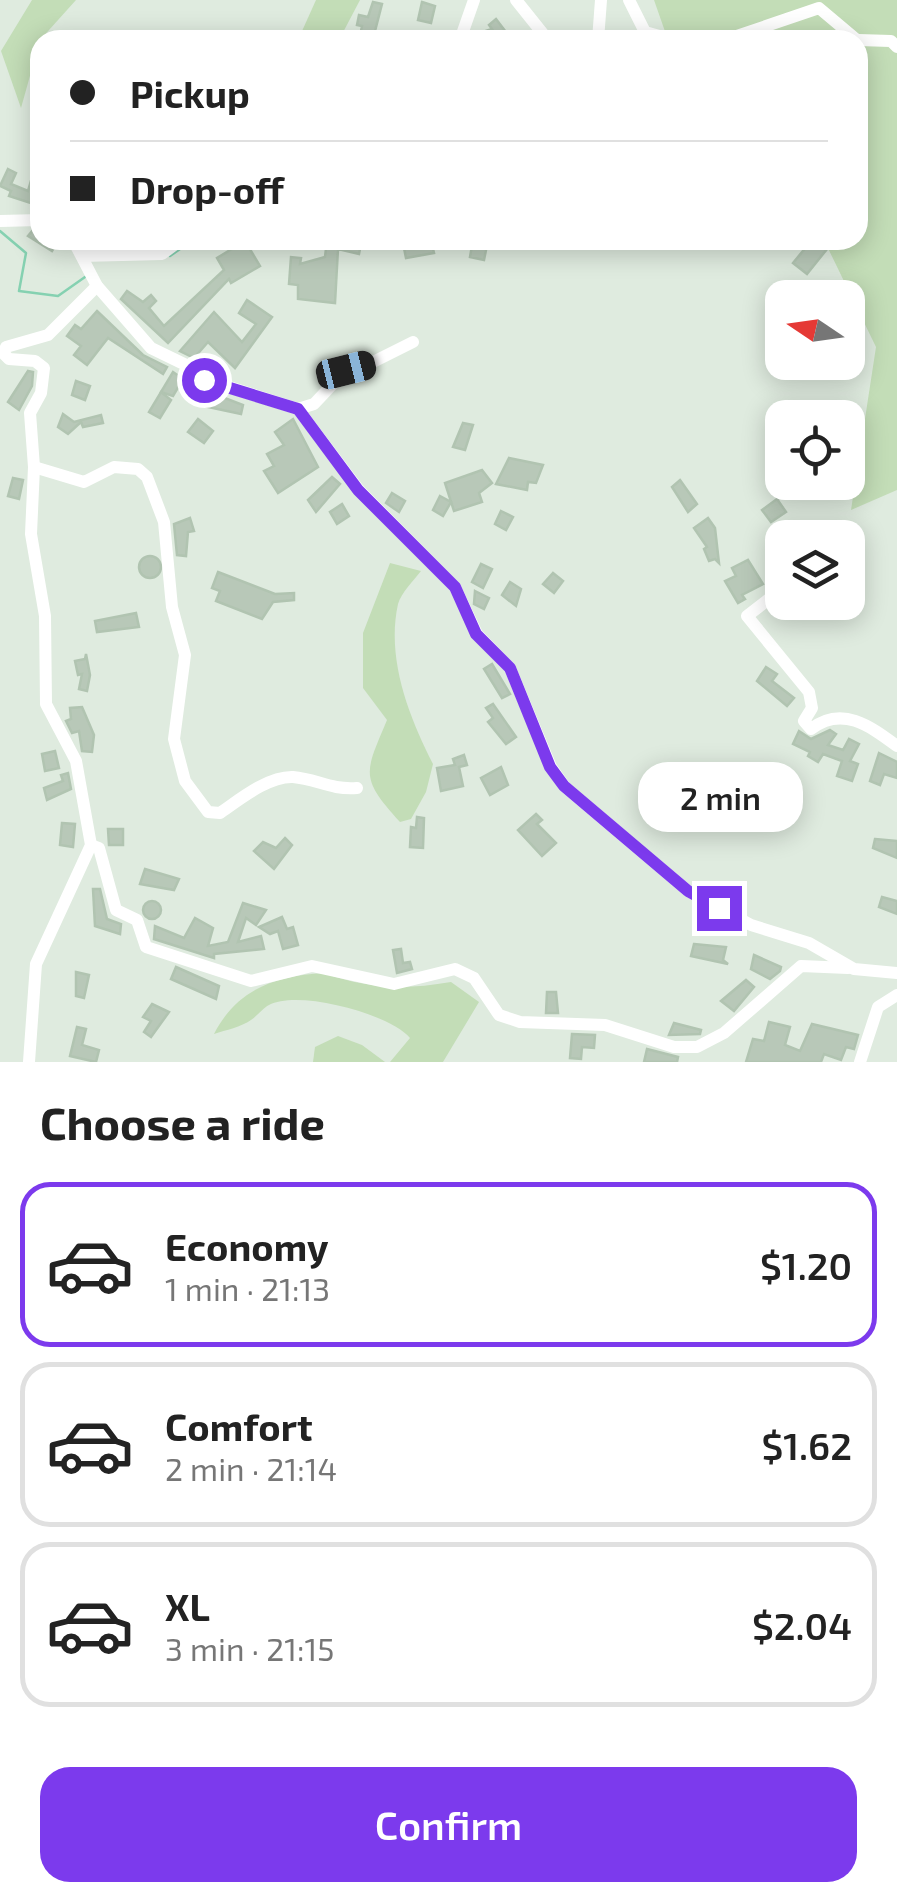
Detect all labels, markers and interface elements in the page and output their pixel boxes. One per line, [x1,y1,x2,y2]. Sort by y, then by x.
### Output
text: Pickup [130,70,250,116]
text: Drop-off [130,166,284,212]
north arrow [765,280,865,380]
map controls [765,280,865,620]
car [313,348,379,392]
route start [182,358,227,403]
button: locate [765,400,865,500]
button: layers [765,520,865,620]
callout: 2 min [636,763,802,833]
text: 2 min [680,778,761,816]
route end [697,886,742,931]
text: Choose a ride [40,1095,325,1149]
icon: car [45,1220,135,1310]
text: Economy [165,1223,329,1269]
text: $1.20 [760,1242,852,1288]
text: 1 min · 21:13 [165,1269,330,1307]
icon: car [45,1400,135,1490]
text: Comfort [165,1403,313,1449]
text: $1.62 [761,1422,852,1468]
text: 2 min · 21:14 [165,1449,337,1487]
icon: car [45,1580,135,1670]
text: XL [165,1583,210,1629]
text: $2.04 [752,1602,852,1648]
text: 3 min · 21:15 [165,1629,334,1667]
button: Confirm [40,1767,857,1882]

